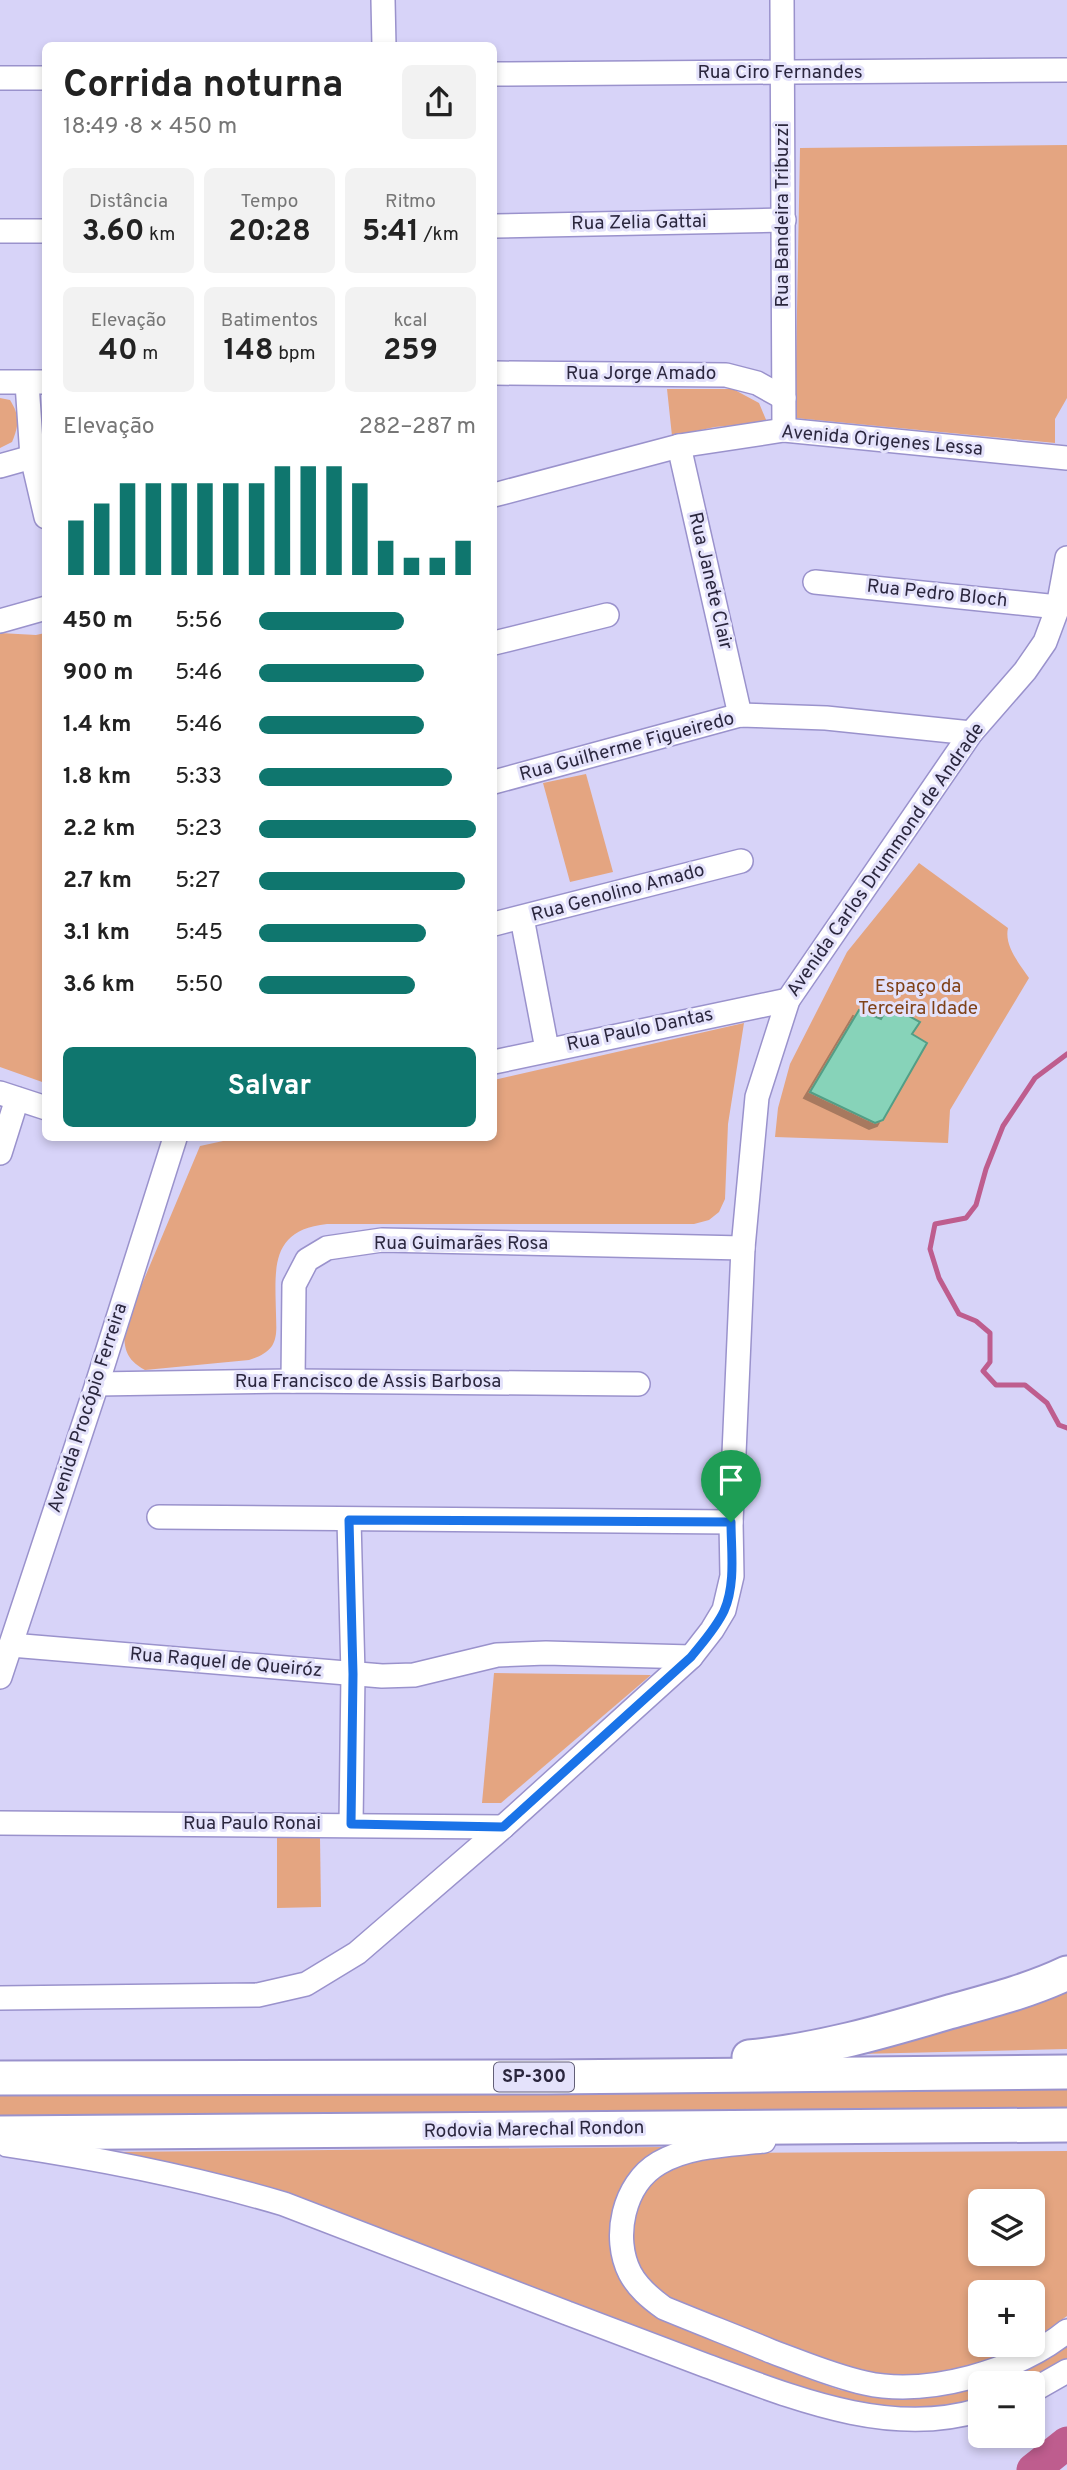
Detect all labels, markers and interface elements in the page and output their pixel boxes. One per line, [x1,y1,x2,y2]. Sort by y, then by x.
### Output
street label: Rua Ciro Fernandes [697,61,863,85]
text: Corrida noturna [63,62,343,111]
button: share [402,65,476,139]
text: 18:49 · 8 × 450 m [63,113,237,142]
street label: Rua Bandeira Tribuzzi [771,123,795,307]
text: Distância [89,190,168,214]
text: Tempo [241,190,298,214]
text: Ritmo [385,190,436,214]
street label: Rua Zelia Gattai [571,210,707,236]
text: 3.60 [82,214,144,251]
text: 20:28 [228,214,311,251]
text: 5:41 [362,214,419,251]
text: km [144,223,175,247]
text: /km [419,223,459,247]
text: Elevação [91,309,166,333]
text: Batimentos [221,309,318,333]
text: kcal [394,309,427,333]
text: 40 [99,333,138,370]
text: 148 [224,333,274,370]
text: 259 [383,333,438,370]
text: m [138,342,158,366]
text: bpm [274,342,315,366]
street label: Rua Jorge Amado [566,362,716,386]
text: Elevação [63,413,155,442]
text: 282–287 m [359,413,476,442]
street label: Avenida Origenes Lessa [780,420,984,462]
street label: Rua Janete Clair [683,510,738,653]
street label: Rua Pedro Bloch [865,575,1009,613]
text: 450 m [63,607,133,636]
text: 5:56 [175,607,222,636]
text: 900 m [63,659,133,688]
text: 5:46 [175,659,222,688]
street label: Rua Guilherme Figueiredo [517,707,737,787]
text: 1.4 km [63,711,131,740]
text: 5:46 [175,711,222,740]
street label: Avenida Carlos Drummond de Andrade [782,718,990,1002]
text: 1.8 km [63,763,131,792]
text: 5:33 [175,763,222,792]
text: 2.2 km [63,815,136,844]
text: 5:23 [175,815,222,844]
street label: Rua Genolino Amado [529,858,707,928]
text: 2.7 km [63,867,132,896]
text: 5:27 [175,867,220,896]
text: 3.1 km [63,919,130,948]
text: 5:45 [175,919,223,948]
text: 3.6 km [63,971,135,1000]
text: 5:50 [175,971,223,1000]
park label: Espaço da Terceira Idade [858,975,978,1021]
street label: Rua Paulo Dantas [565,1003,715,1057]
button: Salvar [63,1047,476,1127]
street label: Rua Guimarães Rosa [374,1232,548,1256]
street label: Avenida Procópio Ferreira [43,1300,133,1516]
street label: Rua Francisco de Assis Barbosa [235,1370,501,1394]
pin [701,1450,761,1522]
icon: arrive [712,1461,750,1499]
street label: Rua Raquel de Queiróz [129,1643,323,1683]
street label: Rua Paulo Ronai [183,1812,321,1836]
road number: SP-300 [494,2062,574,2092]
street label: Rodovia Marechal Rondon [423,2116,645,2144]
map controls [968,2189,1045,2448]
button: layers [968,2189,1045,2266]
button: + [968,2280,1045,2357]
button: − [968,2371,1045,2448]

